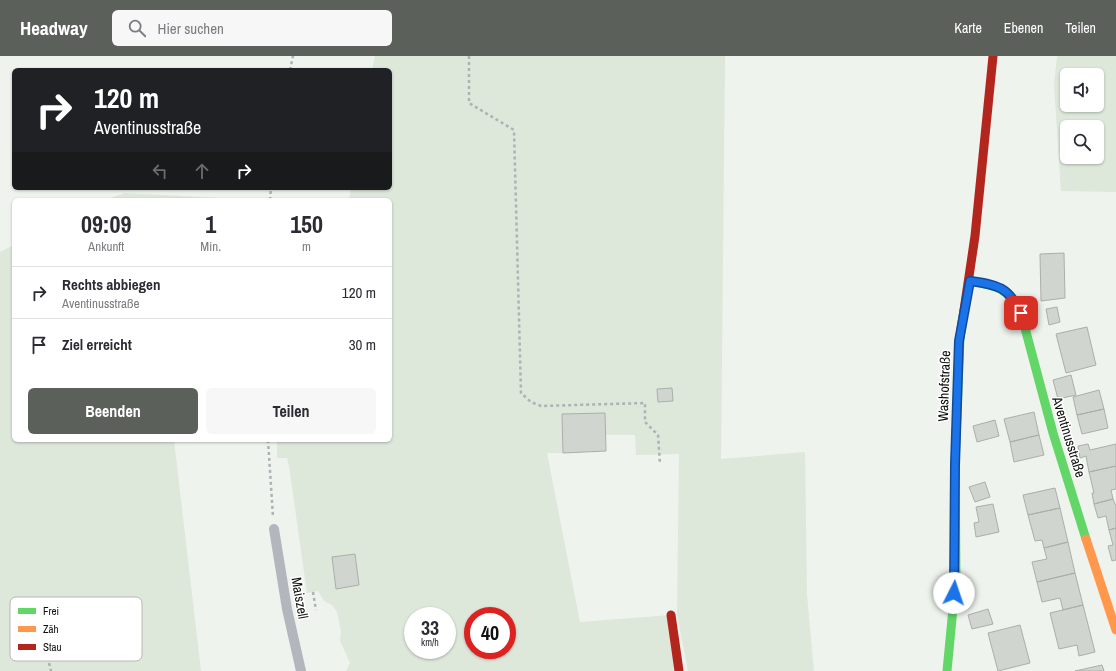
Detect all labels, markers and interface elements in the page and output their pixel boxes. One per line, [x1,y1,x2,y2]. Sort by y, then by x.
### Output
search box [112,10,392,46]
text: Headway [20,15,88,41]
icon: search [126,17,148,39]
text: Hier suchen [158,18,224,39]
text: Karte [954,19,982,37]
text: Ebenen [1004,19,1043,37]
text: Teilen [1065,19,1096,37]
map controls [1060,68,1104,164]
button: sound [1060,68,1104,112]
text: 120 m [94,79,159,117]
icon: right [28,84,80,136]
text: Aventinusstraße [94,115,201,140]
button: search [1060,120,1104,164]
icon: left [149,160,171,182]
icon: ahead [191,160,213,182]
icon: right [233,160,255,182]
text: 09:09 [81,208,131,240]
text: 1 [205,208,216,240]
text: 150 [290,208,323,240]
text: Ankunft [88,238,124,255]
text: Min. [200,238,221,255]
text: m [302,238,311,255]
text: Rechts abbiegen [62,274,160,295]
icon: right [28,282,50,304]
text: 120 m [342,282,376,303]
text: Aventinusstraße [62,295,139,312]
pin [1004,296,1038,330]
icon: arrive [1010,302,1032,324]
icon: arrive [28,334,50,356]
text: Ziel erreicht [62,334,132,355]
text: 30 m [349,334,376,355]
street label: Washofstraße [934,350,954,422]
button: Beenden [28,388,198,434]
button: Teilen [206,388,376,434]
street label: Aventinusstraße [1048,394,1090,480]
position arrow [933,572,975,614]
street label: Maiszell [287,576,313,620]
legend [10,597,142,661]
text: Frei [43,604,59,618]
speed limit sign: 40 [464,607,516,659]
text: 33 [421,614,439,641]
text: Zäh [43,622,59,636]
text: km/h [421,636,439,649]
text: Stau [43,640,62,654]

